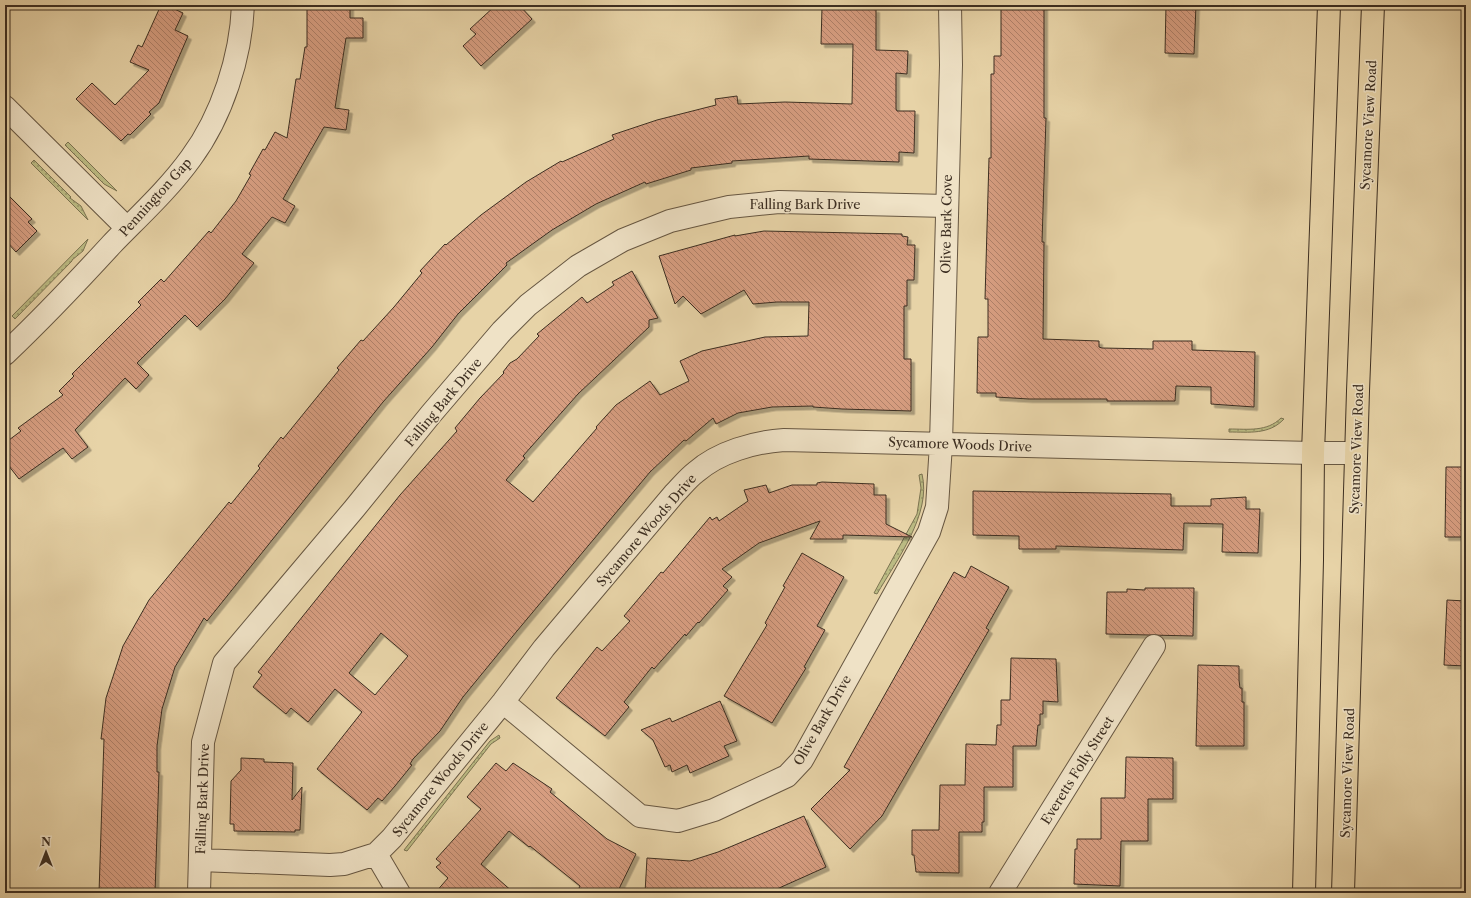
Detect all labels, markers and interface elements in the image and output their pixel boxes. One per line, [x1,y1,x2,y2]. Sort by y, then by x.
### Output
street label: Sycamore View Road [1357,59,1379,190]
street label: Pennington Gap [116,154,194,240]
street label: Olive Bark Cove [937,174,955,274]
street label: Falling Bark Drive [750,196,860,212]
street label: Falling Bark Drive [401,354,485,450]
street label: Sycamore View Road [1346,384,1366,514]
street label: Sycamore Woods Drive [888,433,1032,455]
street label: Sycamore Woods Drive [593,470,699,590]
street label: Olive Bark Drive [790,672,854,768]
street label: Sycamore View Road [1337,708,1357,838]
street label: Everetts Folly Street [1037,713,1117,827]
street label: Sycamore Woods Drive [389,718,491,840]
street label: Falling Bark Drive [192,743,212,855]
north arrow [26,832,66,872]
text: N [41,835,51,849]

